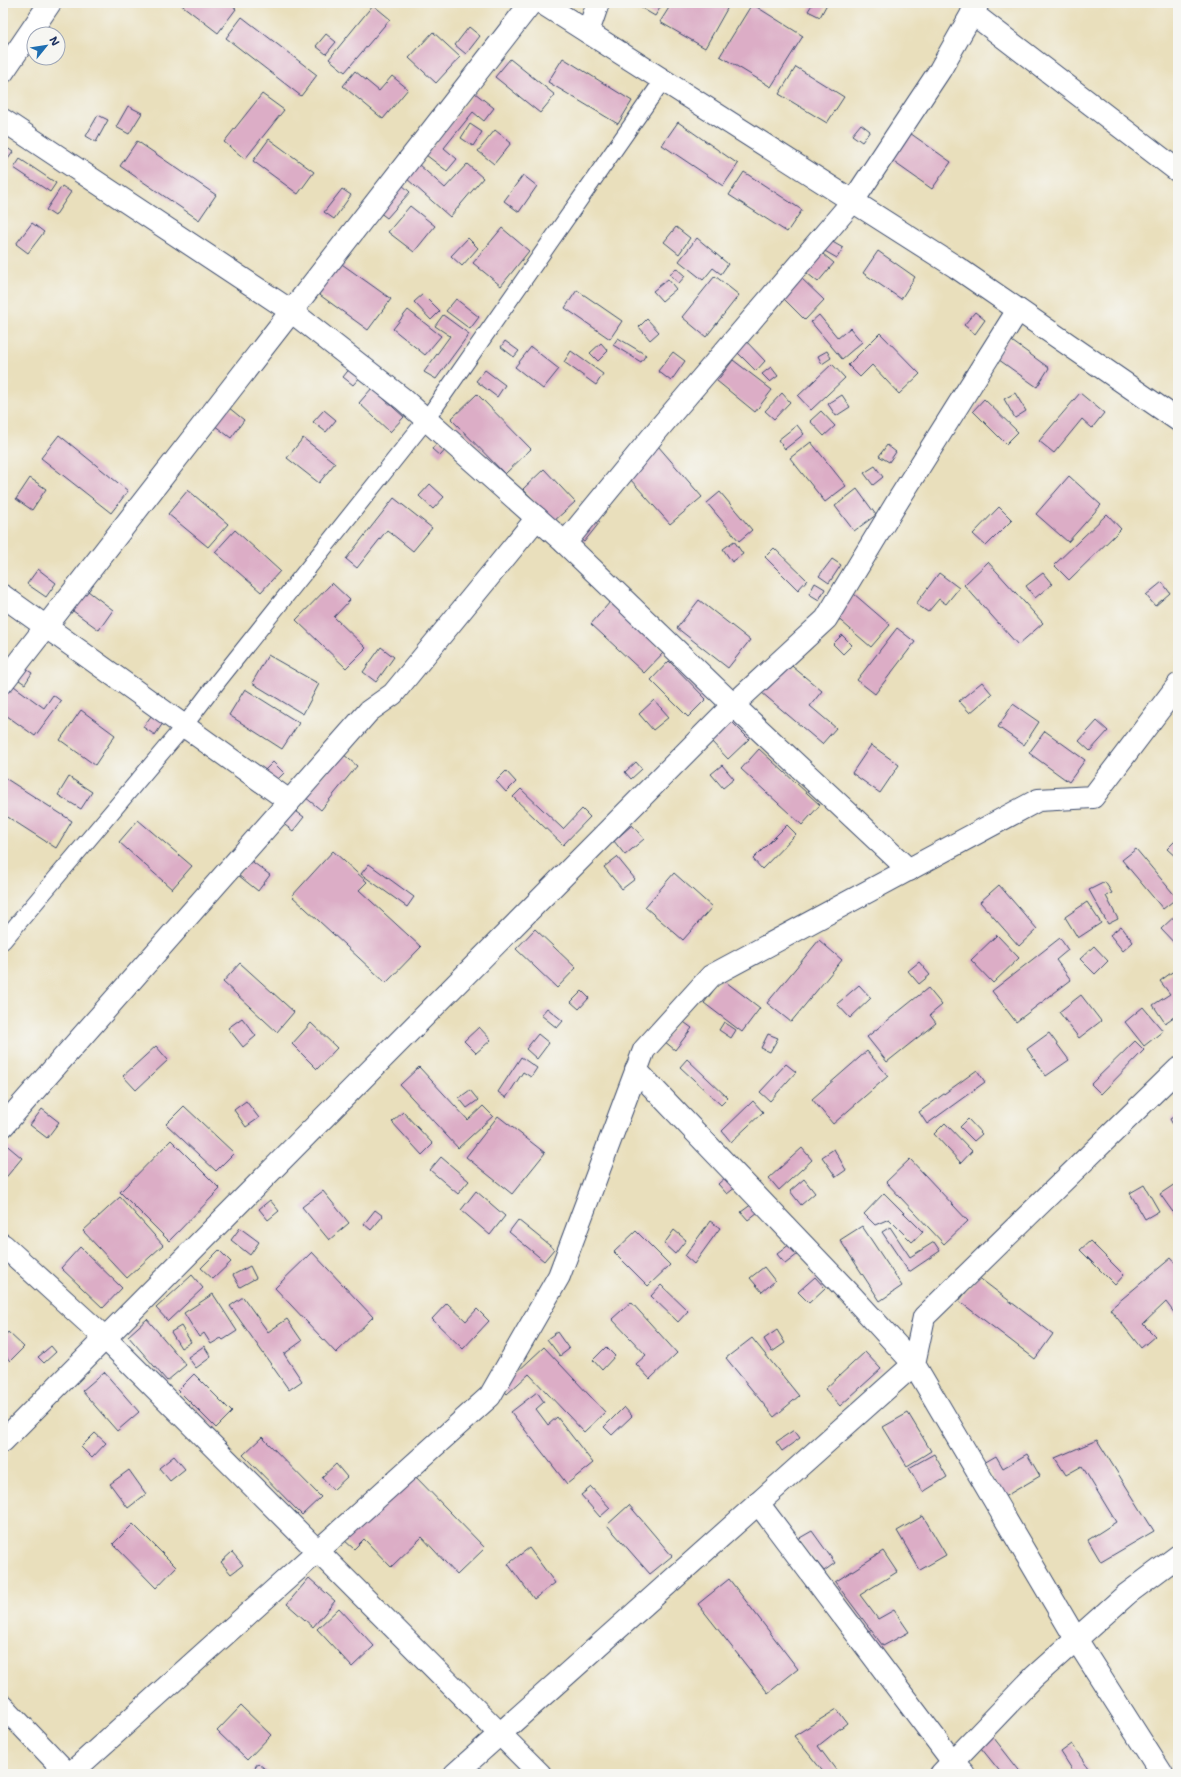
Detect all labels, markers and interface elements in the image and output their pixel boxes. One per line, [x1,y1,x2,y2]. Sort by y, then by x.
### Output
north arrow [26,26,66,66]
text: N [46,34,63,49]

